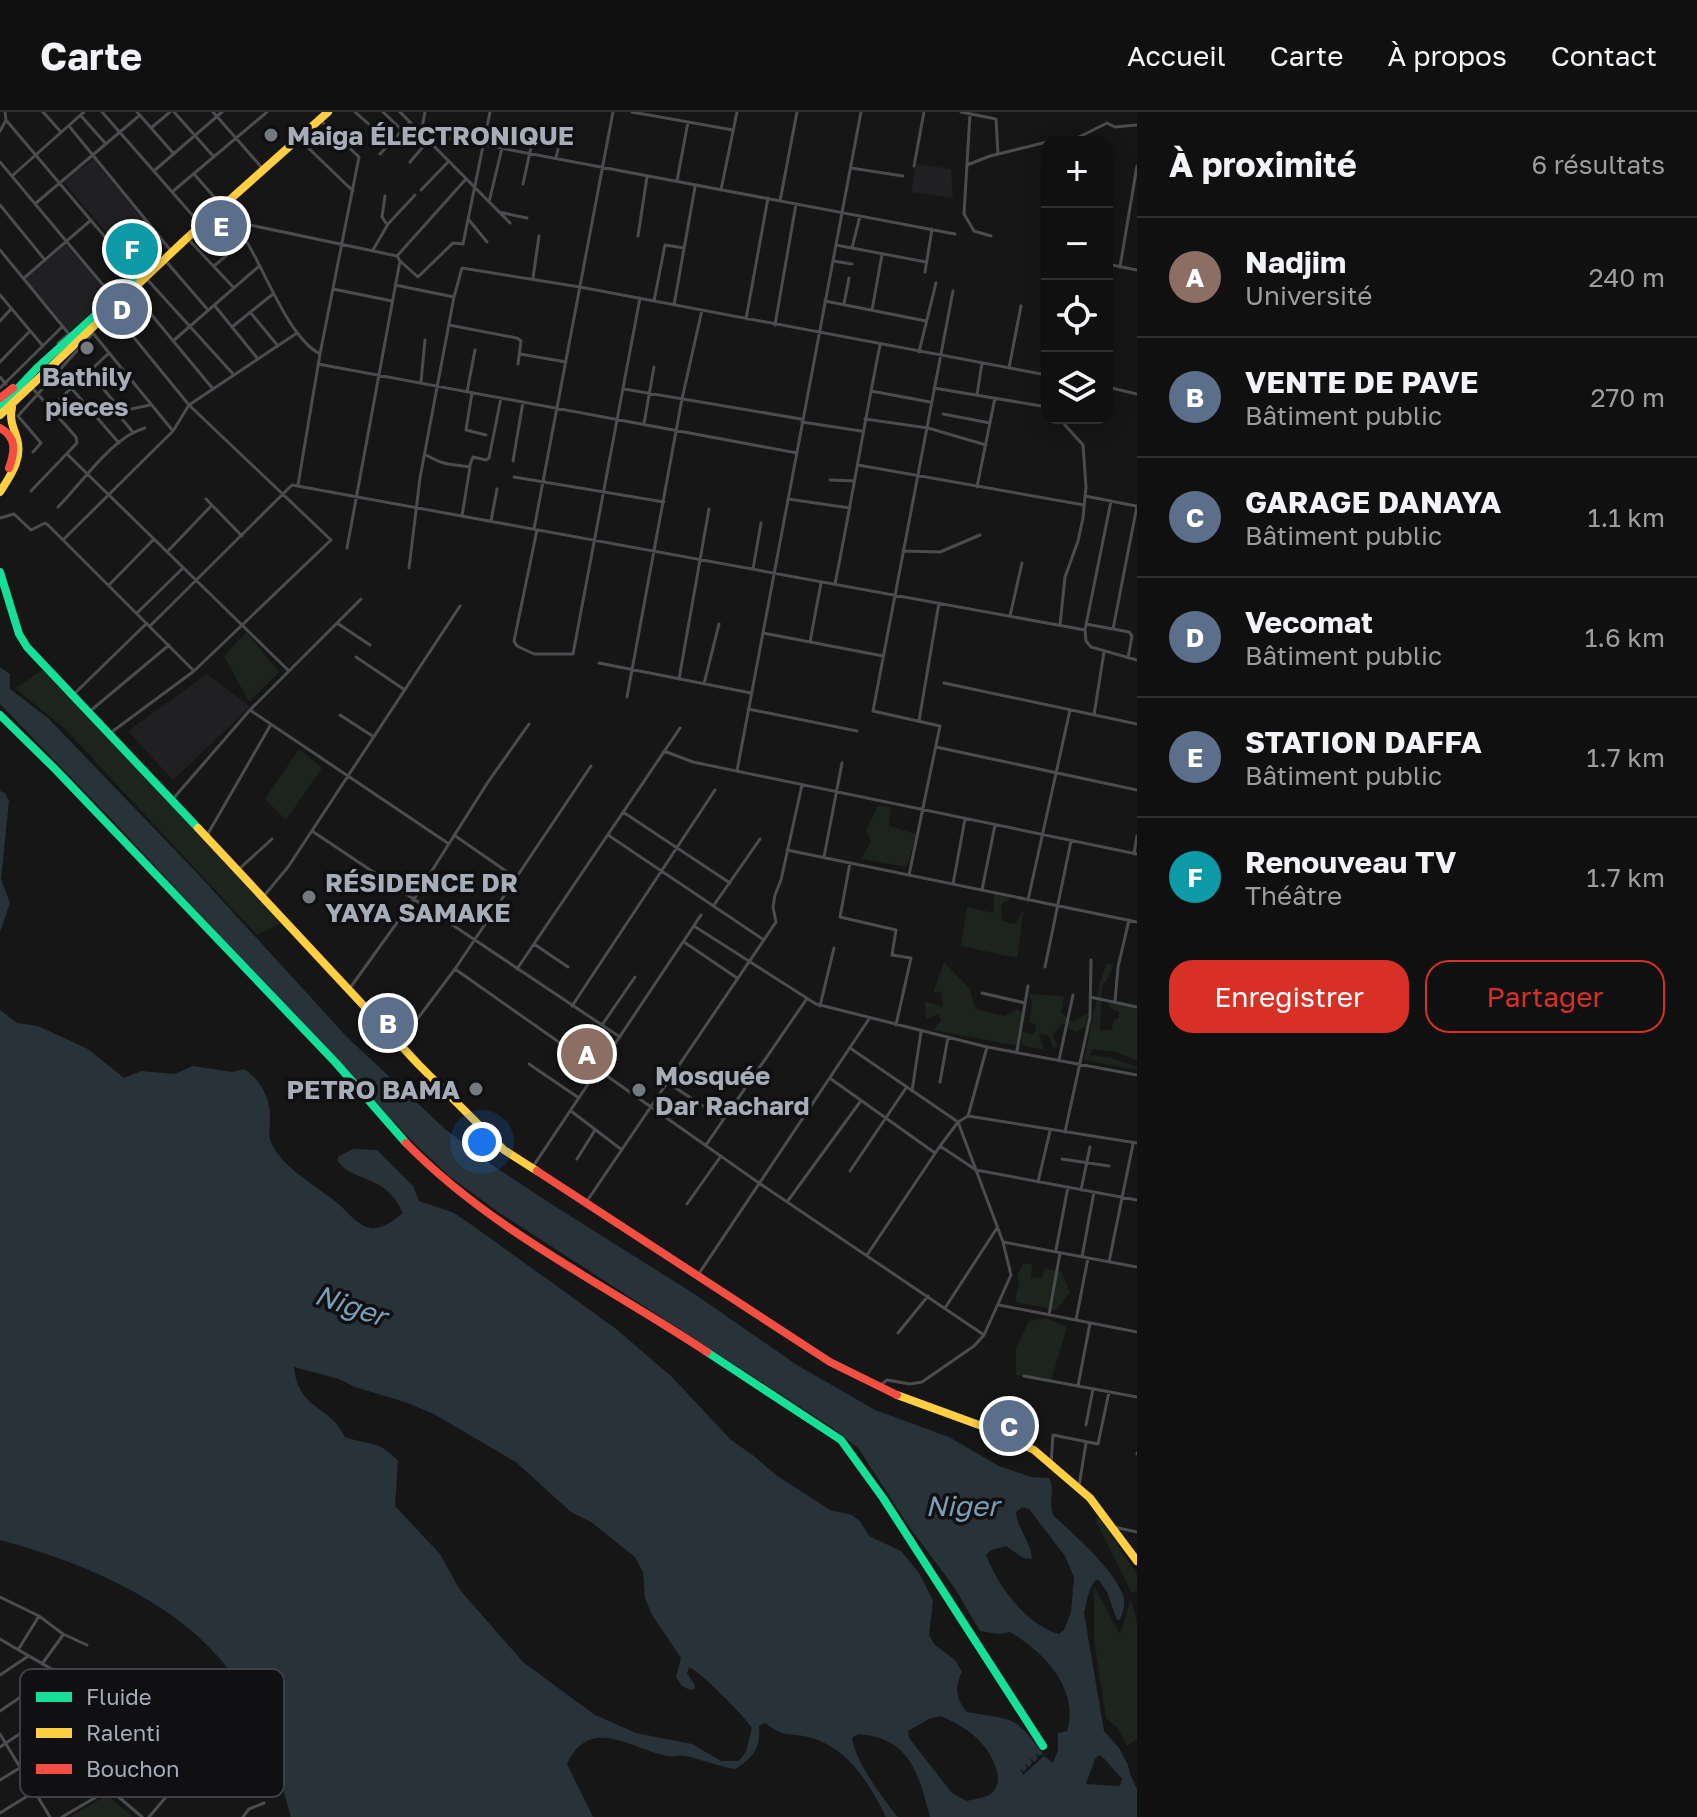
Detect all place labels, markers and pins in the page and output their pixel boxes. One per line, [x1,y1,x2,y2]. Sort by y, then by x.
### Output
place label: Maiga ÉLECTRONIQUE [287,120,574,151]
marker: Maiga ÉLECTRONIQUE [262,126,280,144]
pin: E [195,196,247,256]
pin: F [106,219,158,279]
pin: D [96,279,148,339]
marker: Bathily pieces [78,339,96,357]
place label: Bathily pieces [42,361,133,422]
place label: RÉSIDENCE DR YAYA SAMAKE [325,867,518,928]
marker: RÉSIDENCE DR YAYA SAMAKE [300,888,318,906]
pin: B [362,993,414,1053]
pin: A [561,1024,613,1084]
place label: Mosquée Dar Rachard [655,1060,810,1121]
place label: PETRO BAMA [286,1074,461,1105]
marker: PETRO BAMA [467,1080,485,1098]
marker: Mosquée Dar Rachard [630,1081,648,1099]
pin: C [983,1396,1035,1456]

